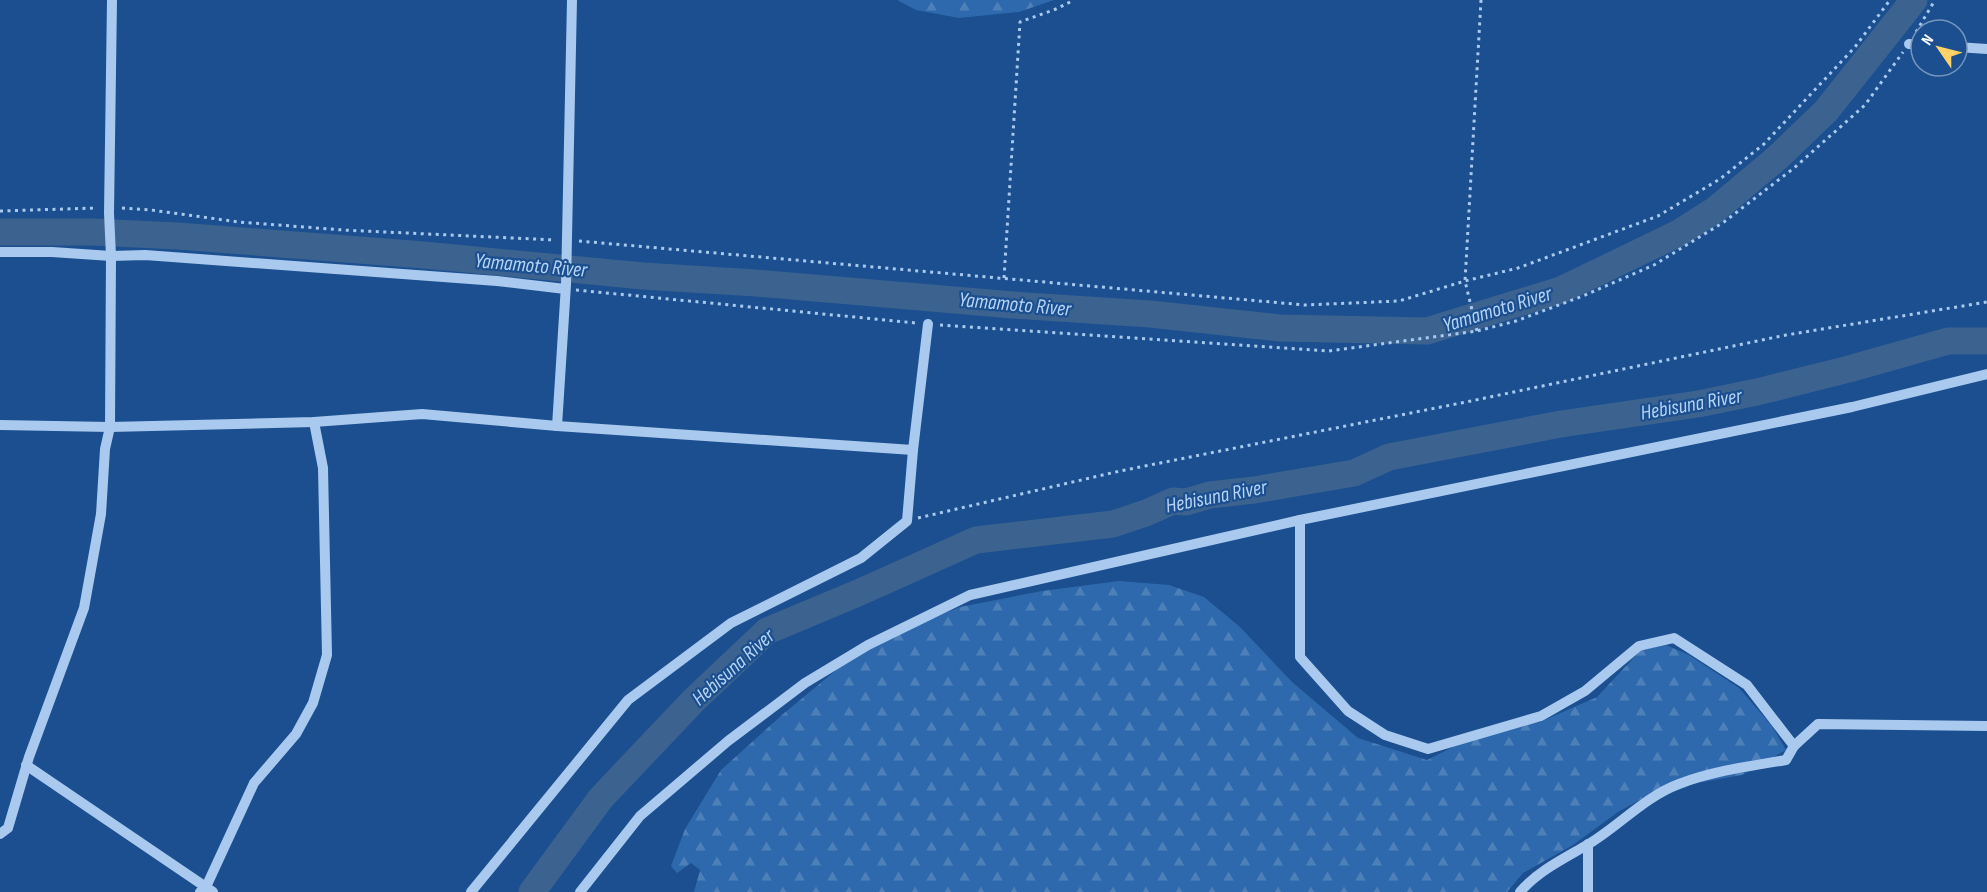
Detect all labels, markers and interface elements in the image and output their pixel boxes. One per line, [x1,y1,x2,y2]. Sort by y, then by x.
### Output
north arrow [1909,18,1969,78]
text: N [1918,31,1938,49]
water label: Yamamoto River [474,248,589,283]
water label: Yamamoto River [1440,281,1556,338]
water label: Yamamoto River [958,287,1073,322]
water label: Hebisuna River [1638,383,1745,426]
water label: Hebisuna River [1163,474,1270,519]
water label: Hebisuna River [687,623,781,711]

